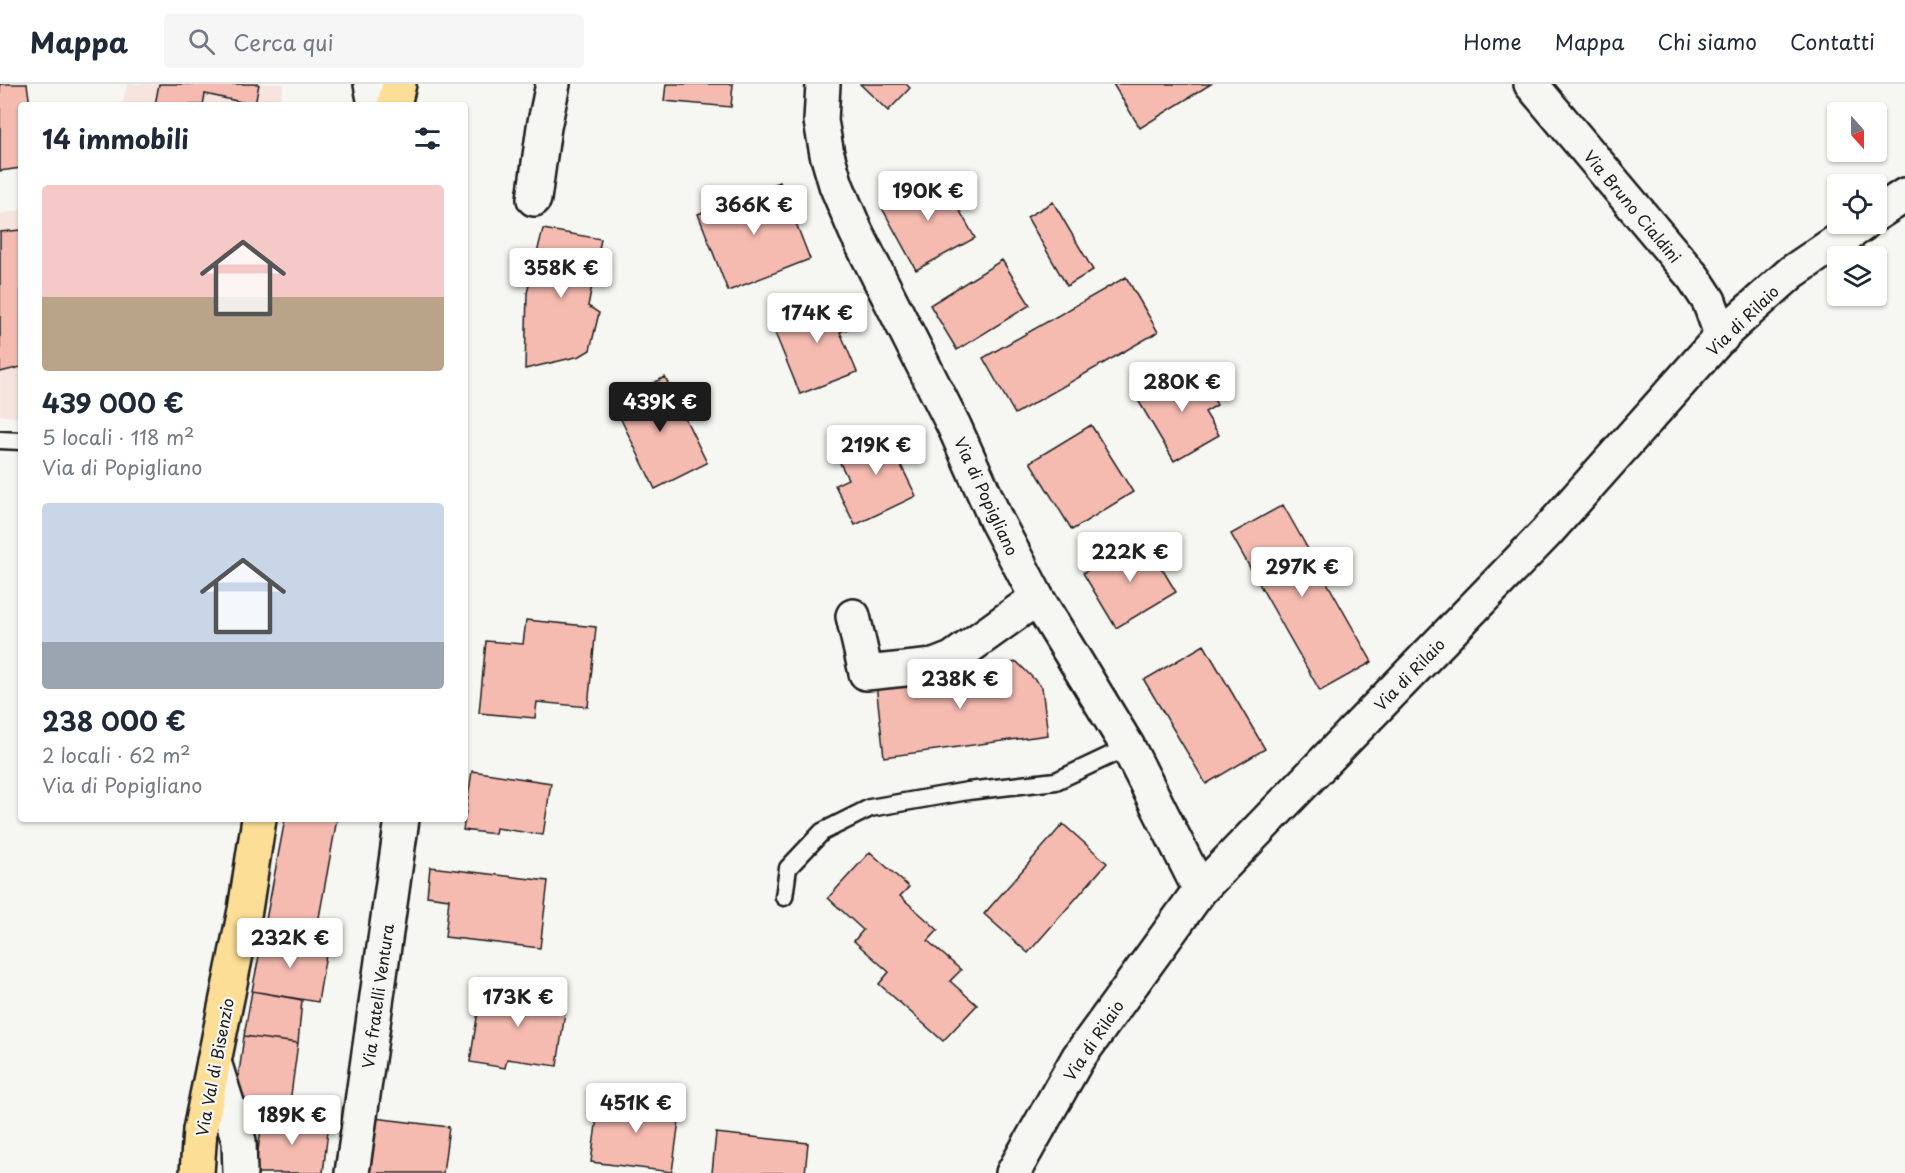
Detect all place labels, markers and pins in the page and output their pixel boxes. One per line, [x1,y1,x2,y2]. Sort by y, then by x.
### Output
pin: 190K € [879,171,977,222]
pin: 366K € [705,185,803,236]
pin: 358K € [512,248,610,299]
pin: 174K € [768,293,866,344]
pin: 280K € [1133,362,1231,413]
pin: 439K € [611,382,709,433]
pin: 219K € [827,425,925,476]
pin: 222K € [1081,532,1179,583]
pin: 297K € [1253,547,1351,598]
pin: 238K € [911,659,1009,710]
pin: 232K € [241,918,339,969]
pin: 173K € [469,977,567,1028]
pin: 451K € [587,1083,685,1134]
pin: 189K € [243,1095,341,1146]

